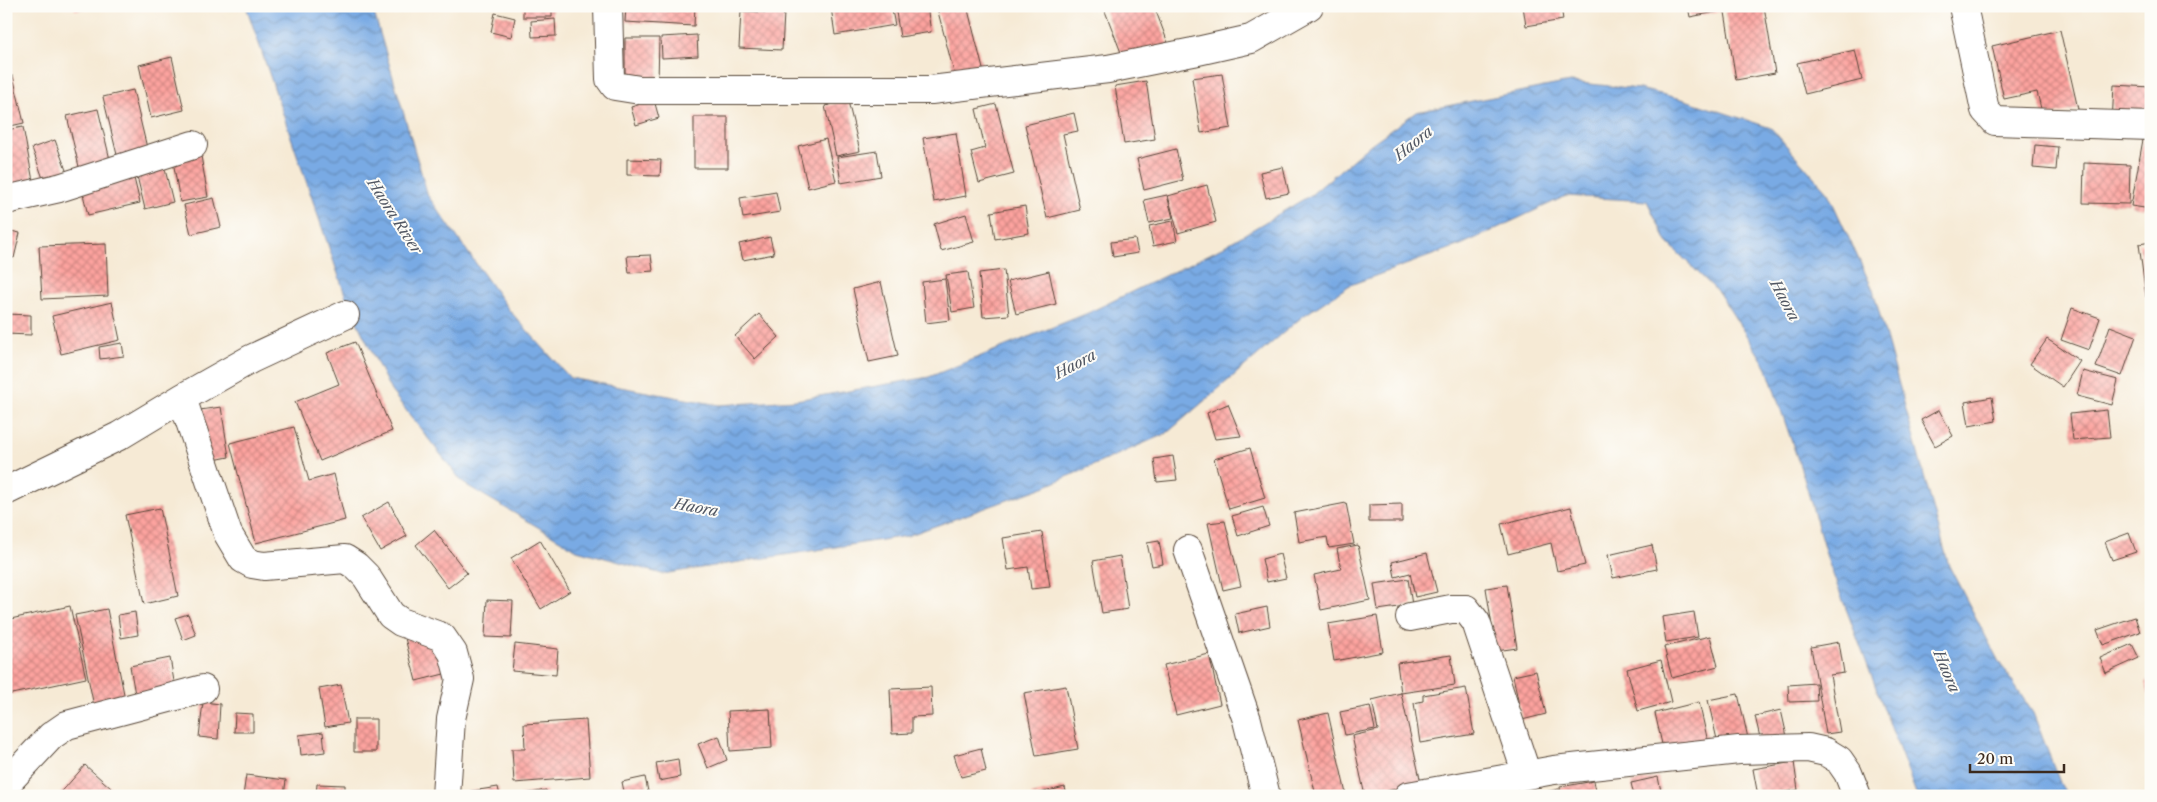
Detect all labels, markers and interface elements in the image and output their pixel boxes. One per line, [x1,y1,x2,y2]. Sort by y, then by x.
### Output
water label: Haora [1389,122,1436,165]
water label: Haora River [363,173,427,258]
water label: Haora [1766,275,1804,324]
water label: Haora [1050,345,1099,383]
water label: Haora [671,494,720,520]
water label: Haora [1929,646,1964,695]
scale bar [1970,742,2063,774]
text: 20 m [1977,749,2013,768]

